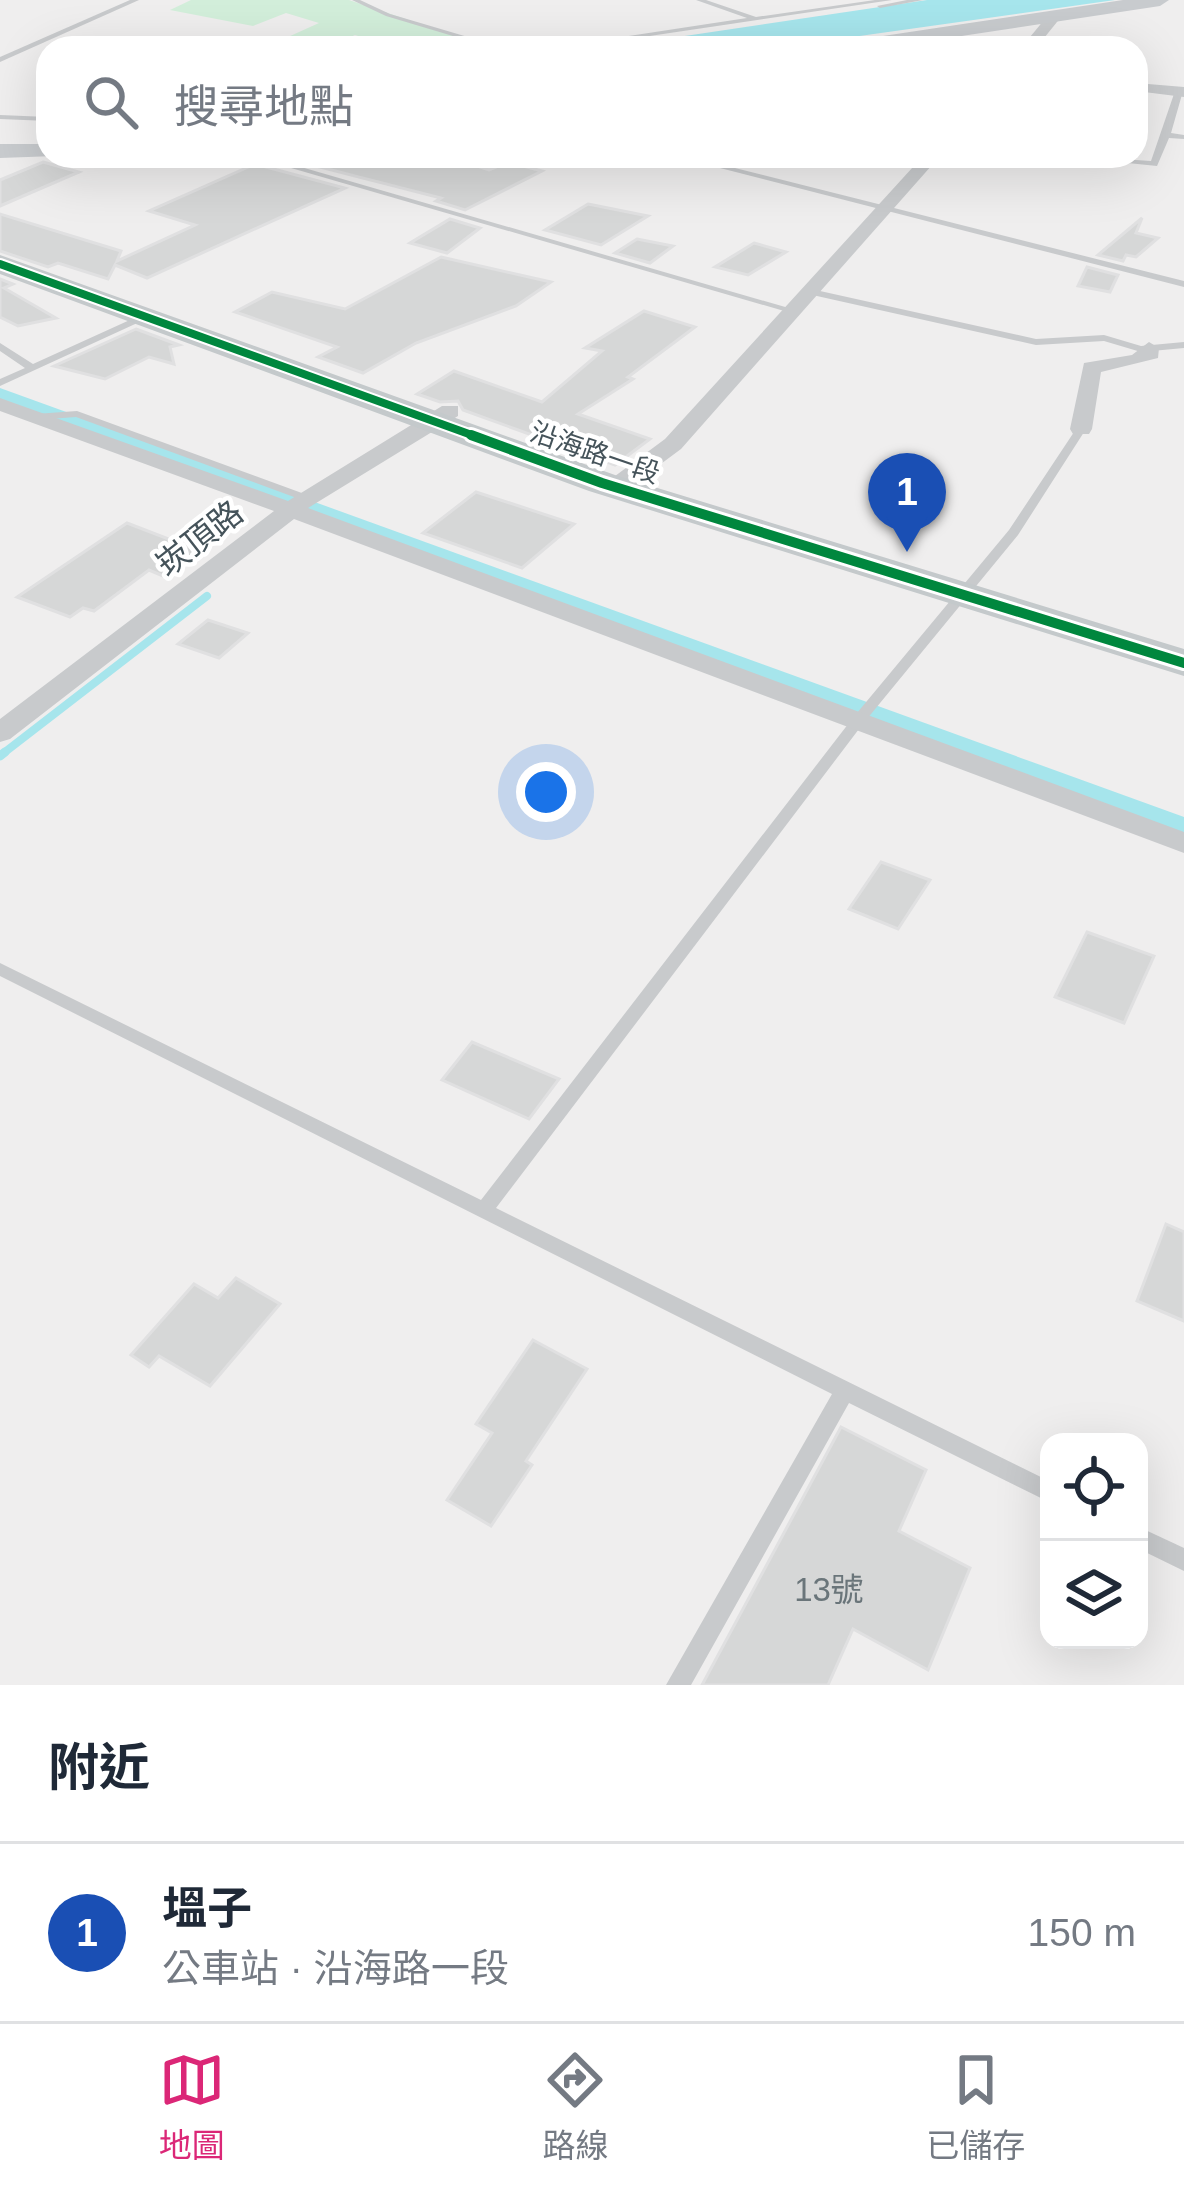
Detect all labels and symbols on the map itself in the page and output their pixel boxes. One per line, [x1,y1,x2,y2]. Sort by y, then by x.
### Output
street label: 沿海路一段 [526,417,664,489]
pin: 1 [868,453,946,552]
street label: 崁頂路 [149,493,250,583]
your location [516,762,576,822]
house number: 13號 [794,1571,864,1608]

